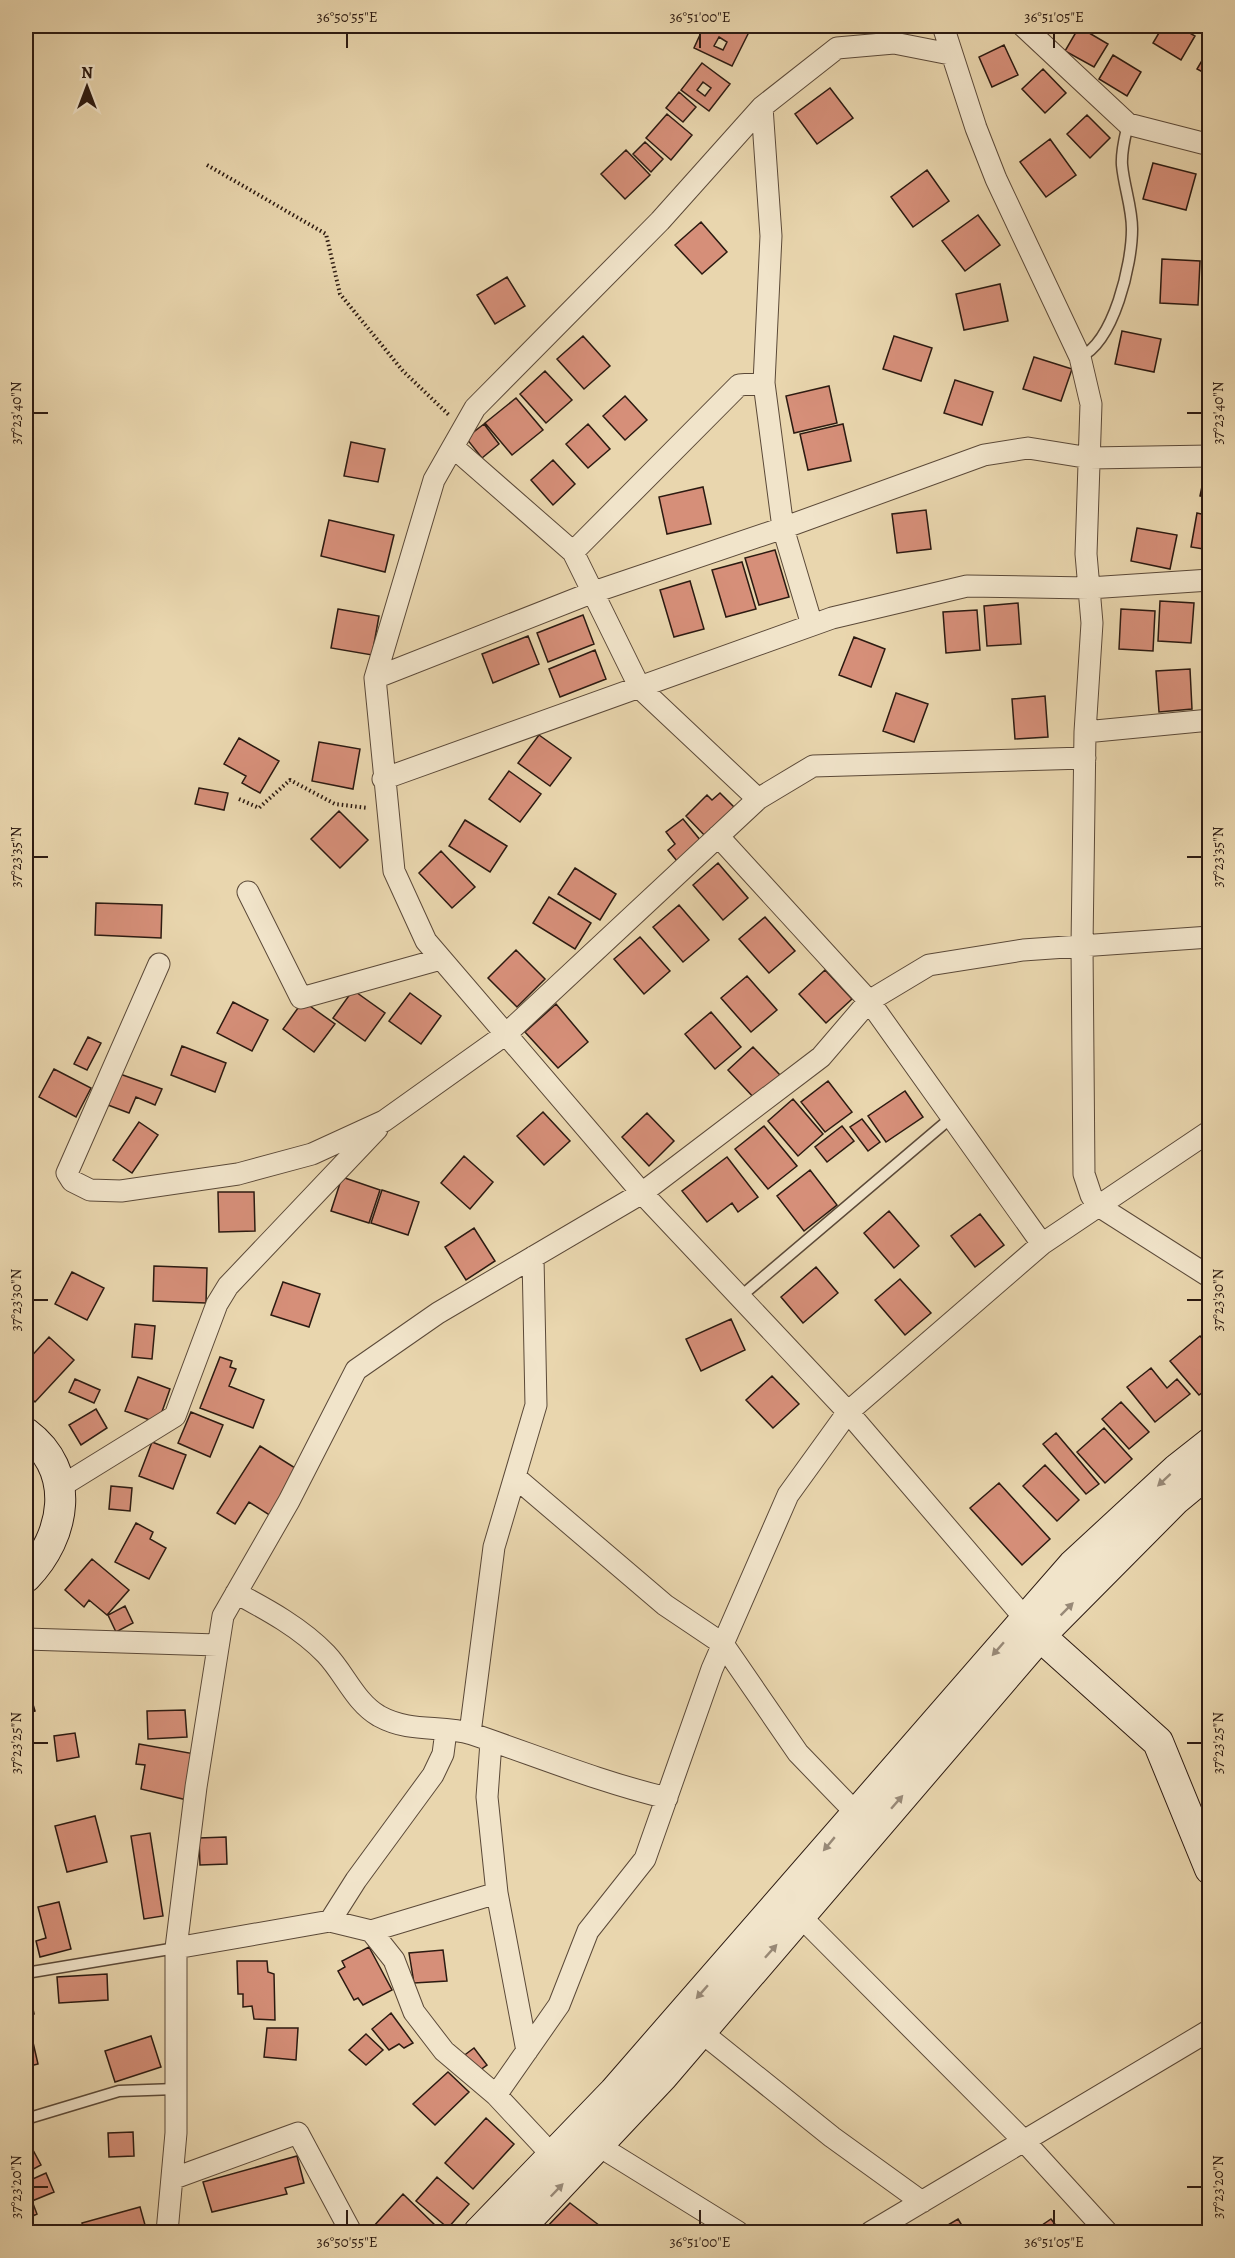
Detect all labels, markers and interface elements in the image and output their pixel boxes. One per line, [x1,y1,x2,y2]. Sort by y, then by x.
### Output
text: 36°50'55"E [316,7,378,27]
text: 36°51'00"E [669,7,731,27]
text: 36°51'05"E [1024,7,1084,27]
north arrow [57,57,117,117]
text: N [81,62,93,84]
text: 37°23'40"N [6,381,26,445]
text: 37°23'40"N [1208,381,1228,445]
text: 37°23'35"N [6,826,26,888]
text: 37°23'35"N [1208,826,1228,888]
text: 37°23'30"N [6,1269,26,1331]
text: 37°23'30"N [1208,1269,1228,1331]
one-way arrow [1157,1473,1172,1486]
one-way arrow [1060,1602,1074,1616]
one-way arrow [992,1641,1005,1656]
text: 37°23'25"N [6,1712,26,1774]
text: 37°23'25"N [1208,1712,1228,1774]
one-way arrow [890,1795,903,1810]
one-way arrow [823,1836,836,1851]
one-way arrow [764,1944,777,1959]
one-way arrow [695,1984,709,1999]
text: 37°23'20"N [6,2155,26,2219]
text: 37°23'20"N [1208,2155,1228,2219]
one-way arrow [550,2183,564,2198]
text: 36°50'55"E [316,2232,378,2252]
text: 36°51'00"E [669,2232,731,2252]
text: 36°51'05"E [1024,2232,1084,2252]

